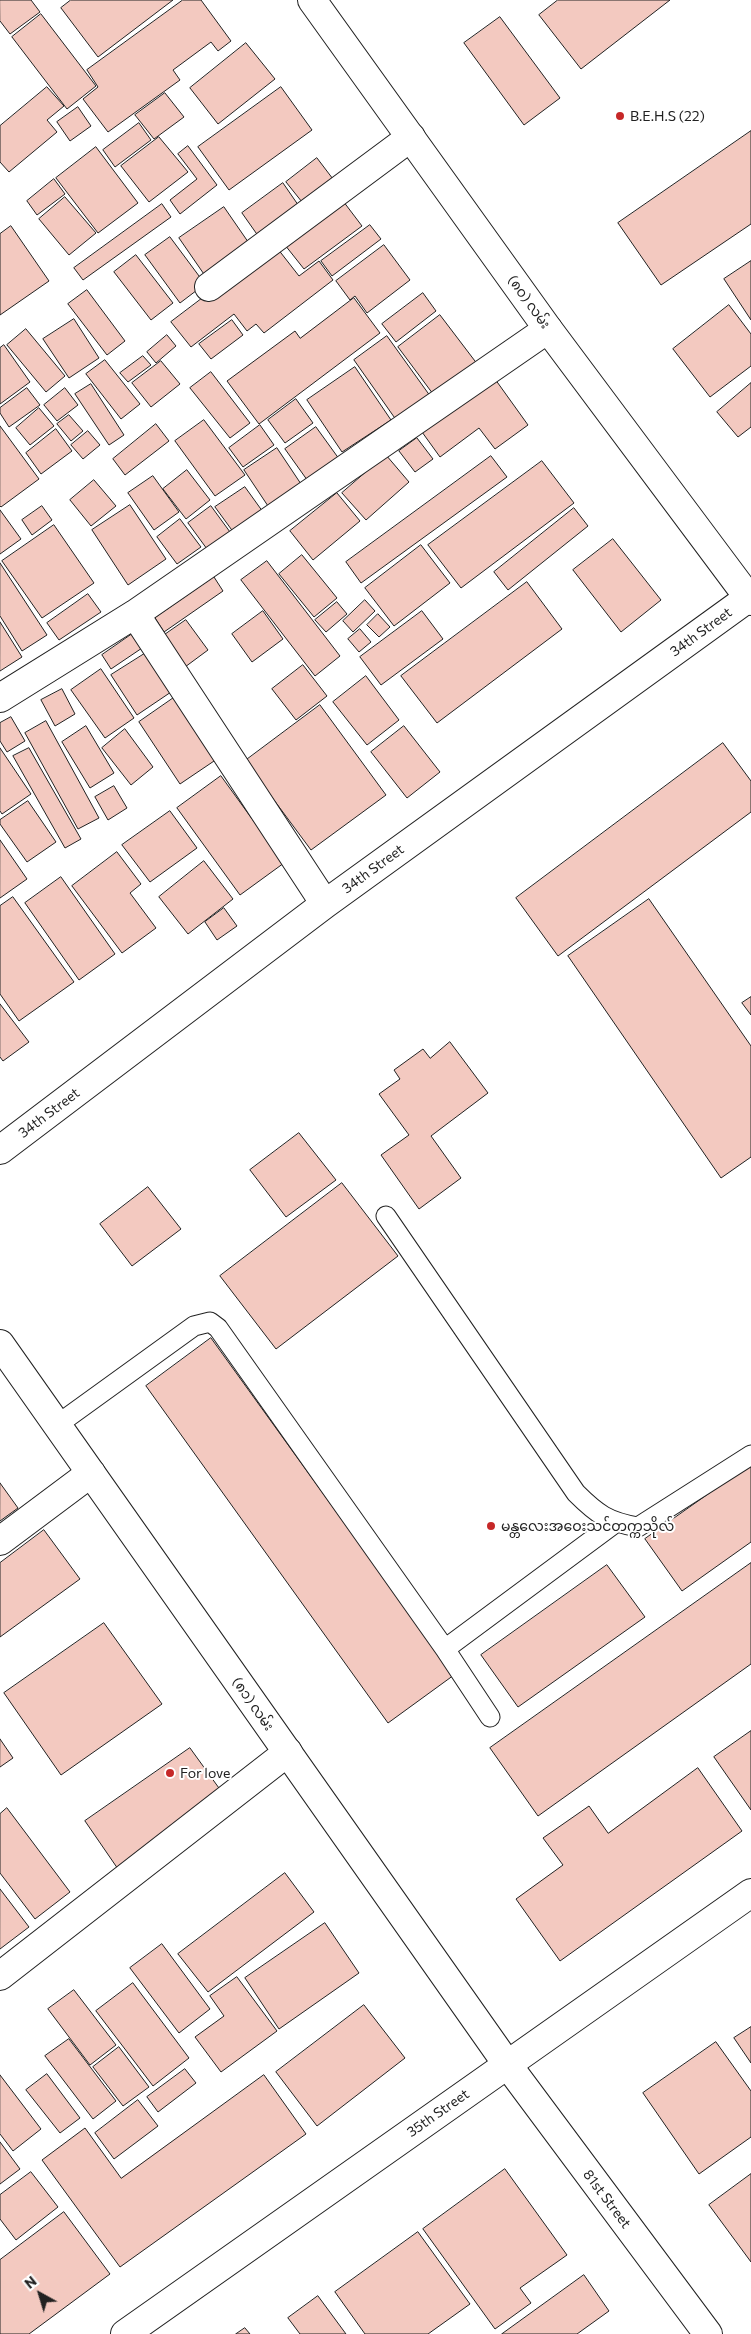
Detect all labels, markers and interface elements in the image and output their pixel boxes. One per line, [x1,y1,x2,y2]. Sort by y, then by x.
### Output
place label: B.E.H.S (22) [630,108,705,124]
marker: B.E.H.S (22) [614,110,626,122]
street label: (၈၀) လမ်း [504,272,554,332]
street label: 34th Street [667,604,735,660]
street label: 34th Street [339,841,407,897]
street label: 34th Street [15,1085,83,1141]
place label: မန္တလေးအဝေးသင်တက္ကသိုလ် [501,1518,674,1534]
marker: မန္တလေးအဝေးသင်တက္ကသိုလ် [485,1520,497,1532]
street label: (၈၁) လမ်း [229,1674,277,1734]
place label: For love [180,1765,230,1781]
marker: For love [164,1767,176,1779]
street label: 35th Street [404,2085,472,2141]
street label: 81st Street [580,2166,634,2232]
north arrow [15,2269,65,2319]
text: N [21,2272,40,2292]

